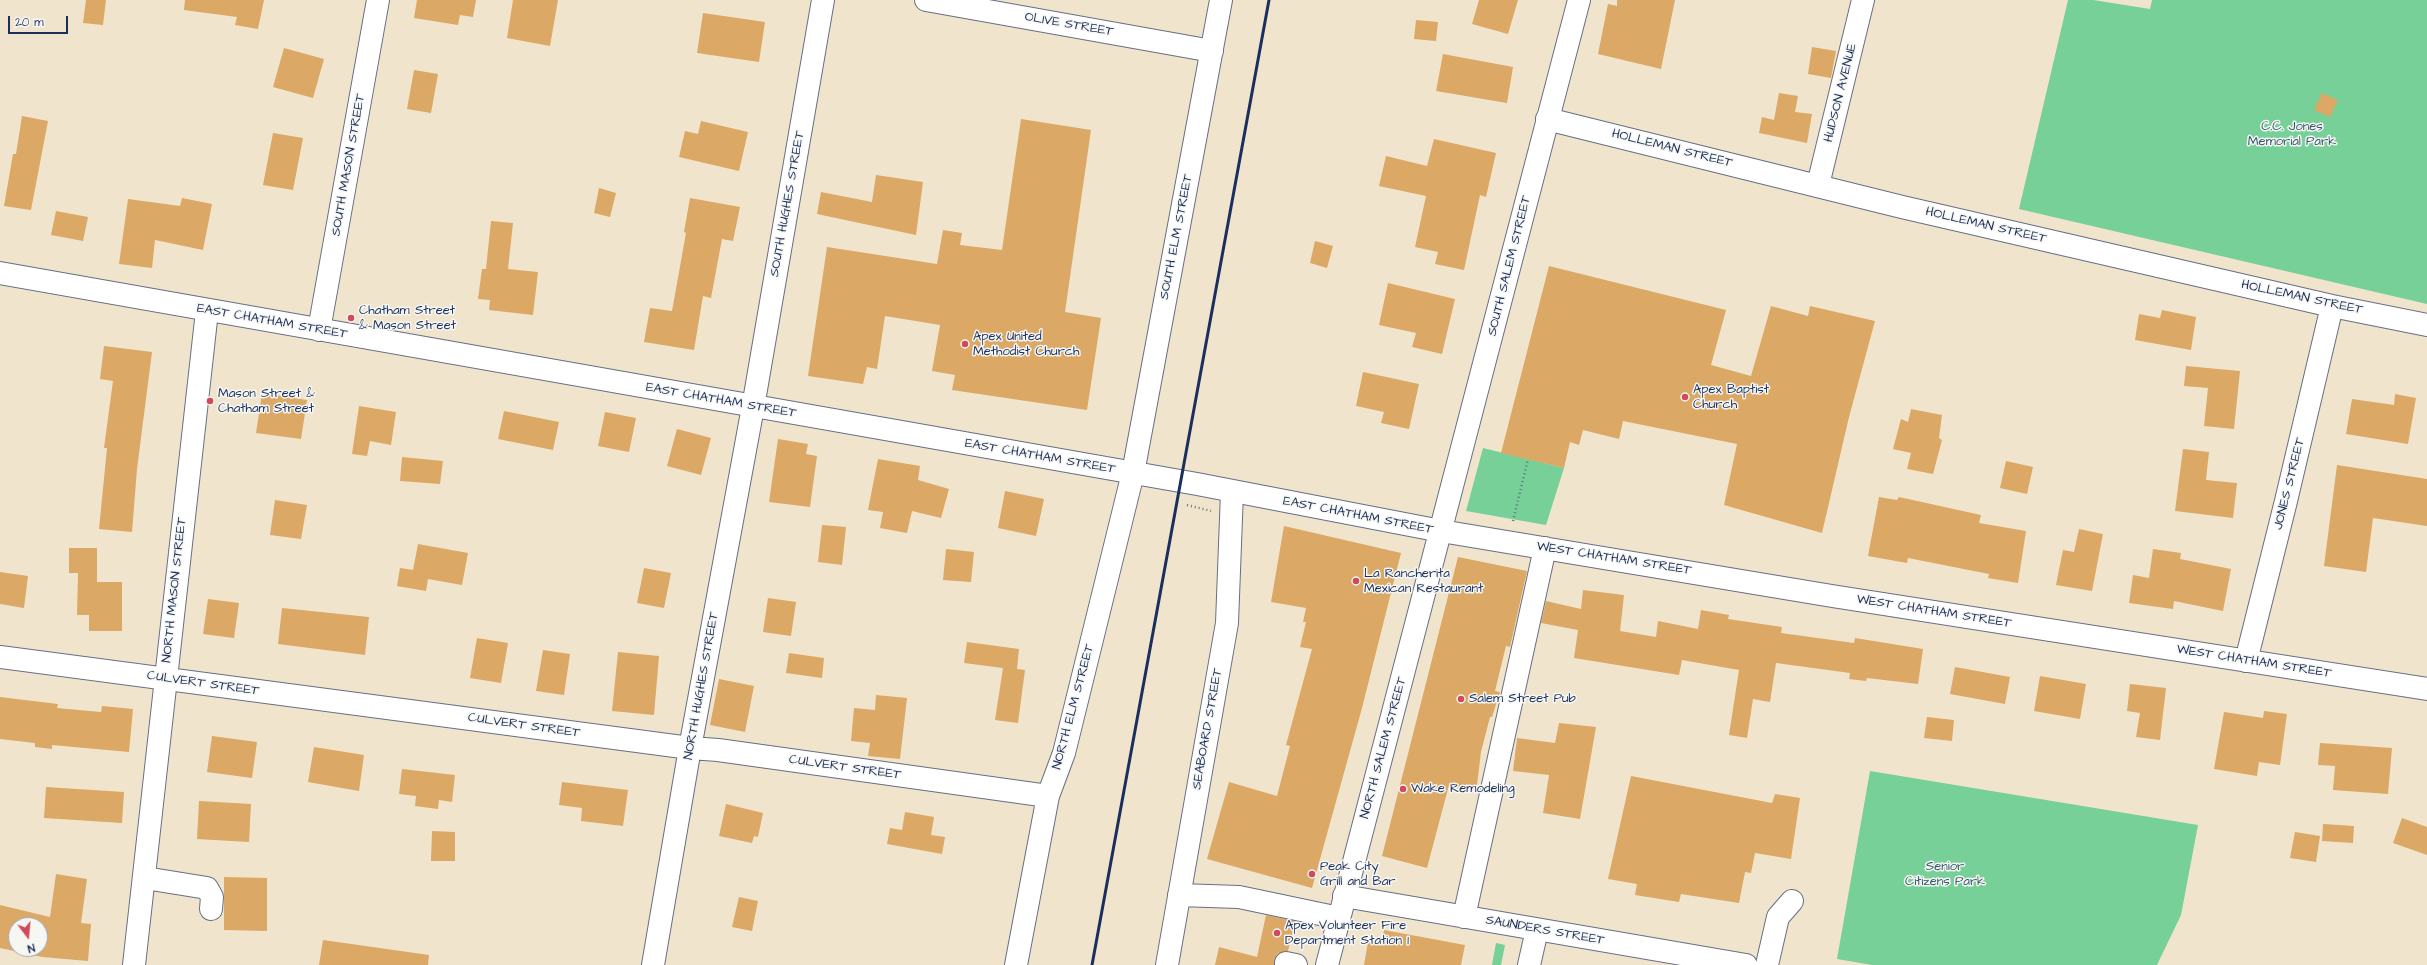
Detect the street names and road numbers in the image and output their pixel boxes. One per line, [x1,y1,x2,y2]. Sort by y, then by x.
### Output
street label: OLIVE STREET [1023,10,1115,40]
street label: HUDSON AVENUE [1821,42,1861,144]
street label: SOUTH MASON STREET [329,93,369,237]
street label: HOLLEMAN STREET [1610,126,1734,172]
street label: SOUTH HUGHES STREET [767,130,809,278]
street label: SOUTH ELM STREET [1157,173,1197,301]
street label: SOUTH SALEM STREET [1485,194,1535,338]
street label: HOLLEMAN STREET [1924,204,2048,248]
street label: HOLLEMAN STREET [2240,277,2364,319]
street label: EAST CHATHAM STREET [196,301,348,343]
street label: EAST CHATHAM STREET [645,380,797,422]
street label: EAST CHATHAM STREET [964,436,1116,478]
street label: JONES STREET [2271,436,2309,532]
street label: EAST CHATHAM STREET [1282,494,1434,538]
street label: NORTH MASON STREET [160,517,190,663]
street label: WEST CHATHAM STREET [1536,539,1692,579]
street label: WEST CHATHAM STREET [1856,592,2012,632]
street label: NORTH HUGHES STREET [681,611,723,761]
street label: WEST CHATHAM STREET [2176,642,2332,682]
street label: NORTH ELM STREET [1050,643,1098,771]
street label: SEABOARD STREET [1190,667,1226,791]
street label: CULVERT STREET [146,668,260,700]
street label: NORTH SALEM STREET [1358,676,1410,820]
street label: CULVERT STREET [467,710,581,742]
street label: CULVERT STREET [788,752,902,784]
street label: SAUNDERS STREET [1484,913,1606,949]

